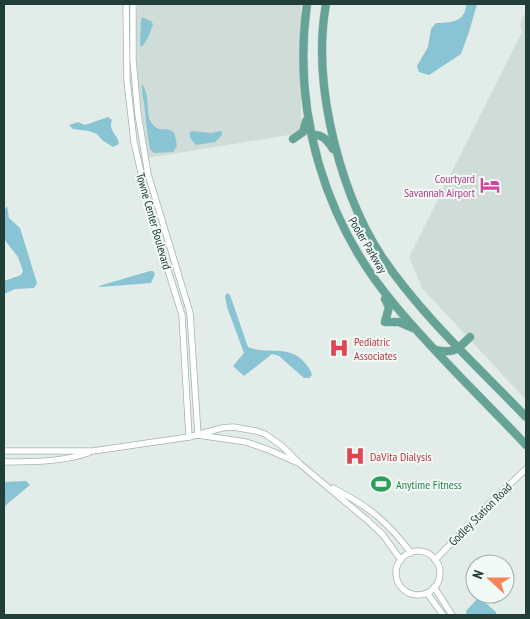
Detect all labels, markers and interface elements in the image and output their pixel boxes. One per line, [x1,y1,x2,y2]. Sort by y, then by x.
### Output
street label: Towne Center Boulevard [133,171,175,271]
place label: Courtyard Savannah Airport [404,171,476,200]
hotel icon: Courtyard Savannah Airport [479,174,501,196]
street label: Pooler Parkway [345,214,391,276]
place label: Pediatric Associates [354,334,397,363]
hospital icon: Pediatric Associates [328,337,350,359]
hospital icon: DaVita Dialysis [344,445,366,467]
place label: DaVita Dialysis [370,449,432,464]
sports icon: Anytime Fitness [370,473,392,495]
place label: Anytime Fitness [396,477,462,492]
street label: Godley Station Road [445,479,515,549]
north arrow [465,554,515,604]
text: N [468,568,488,581]

